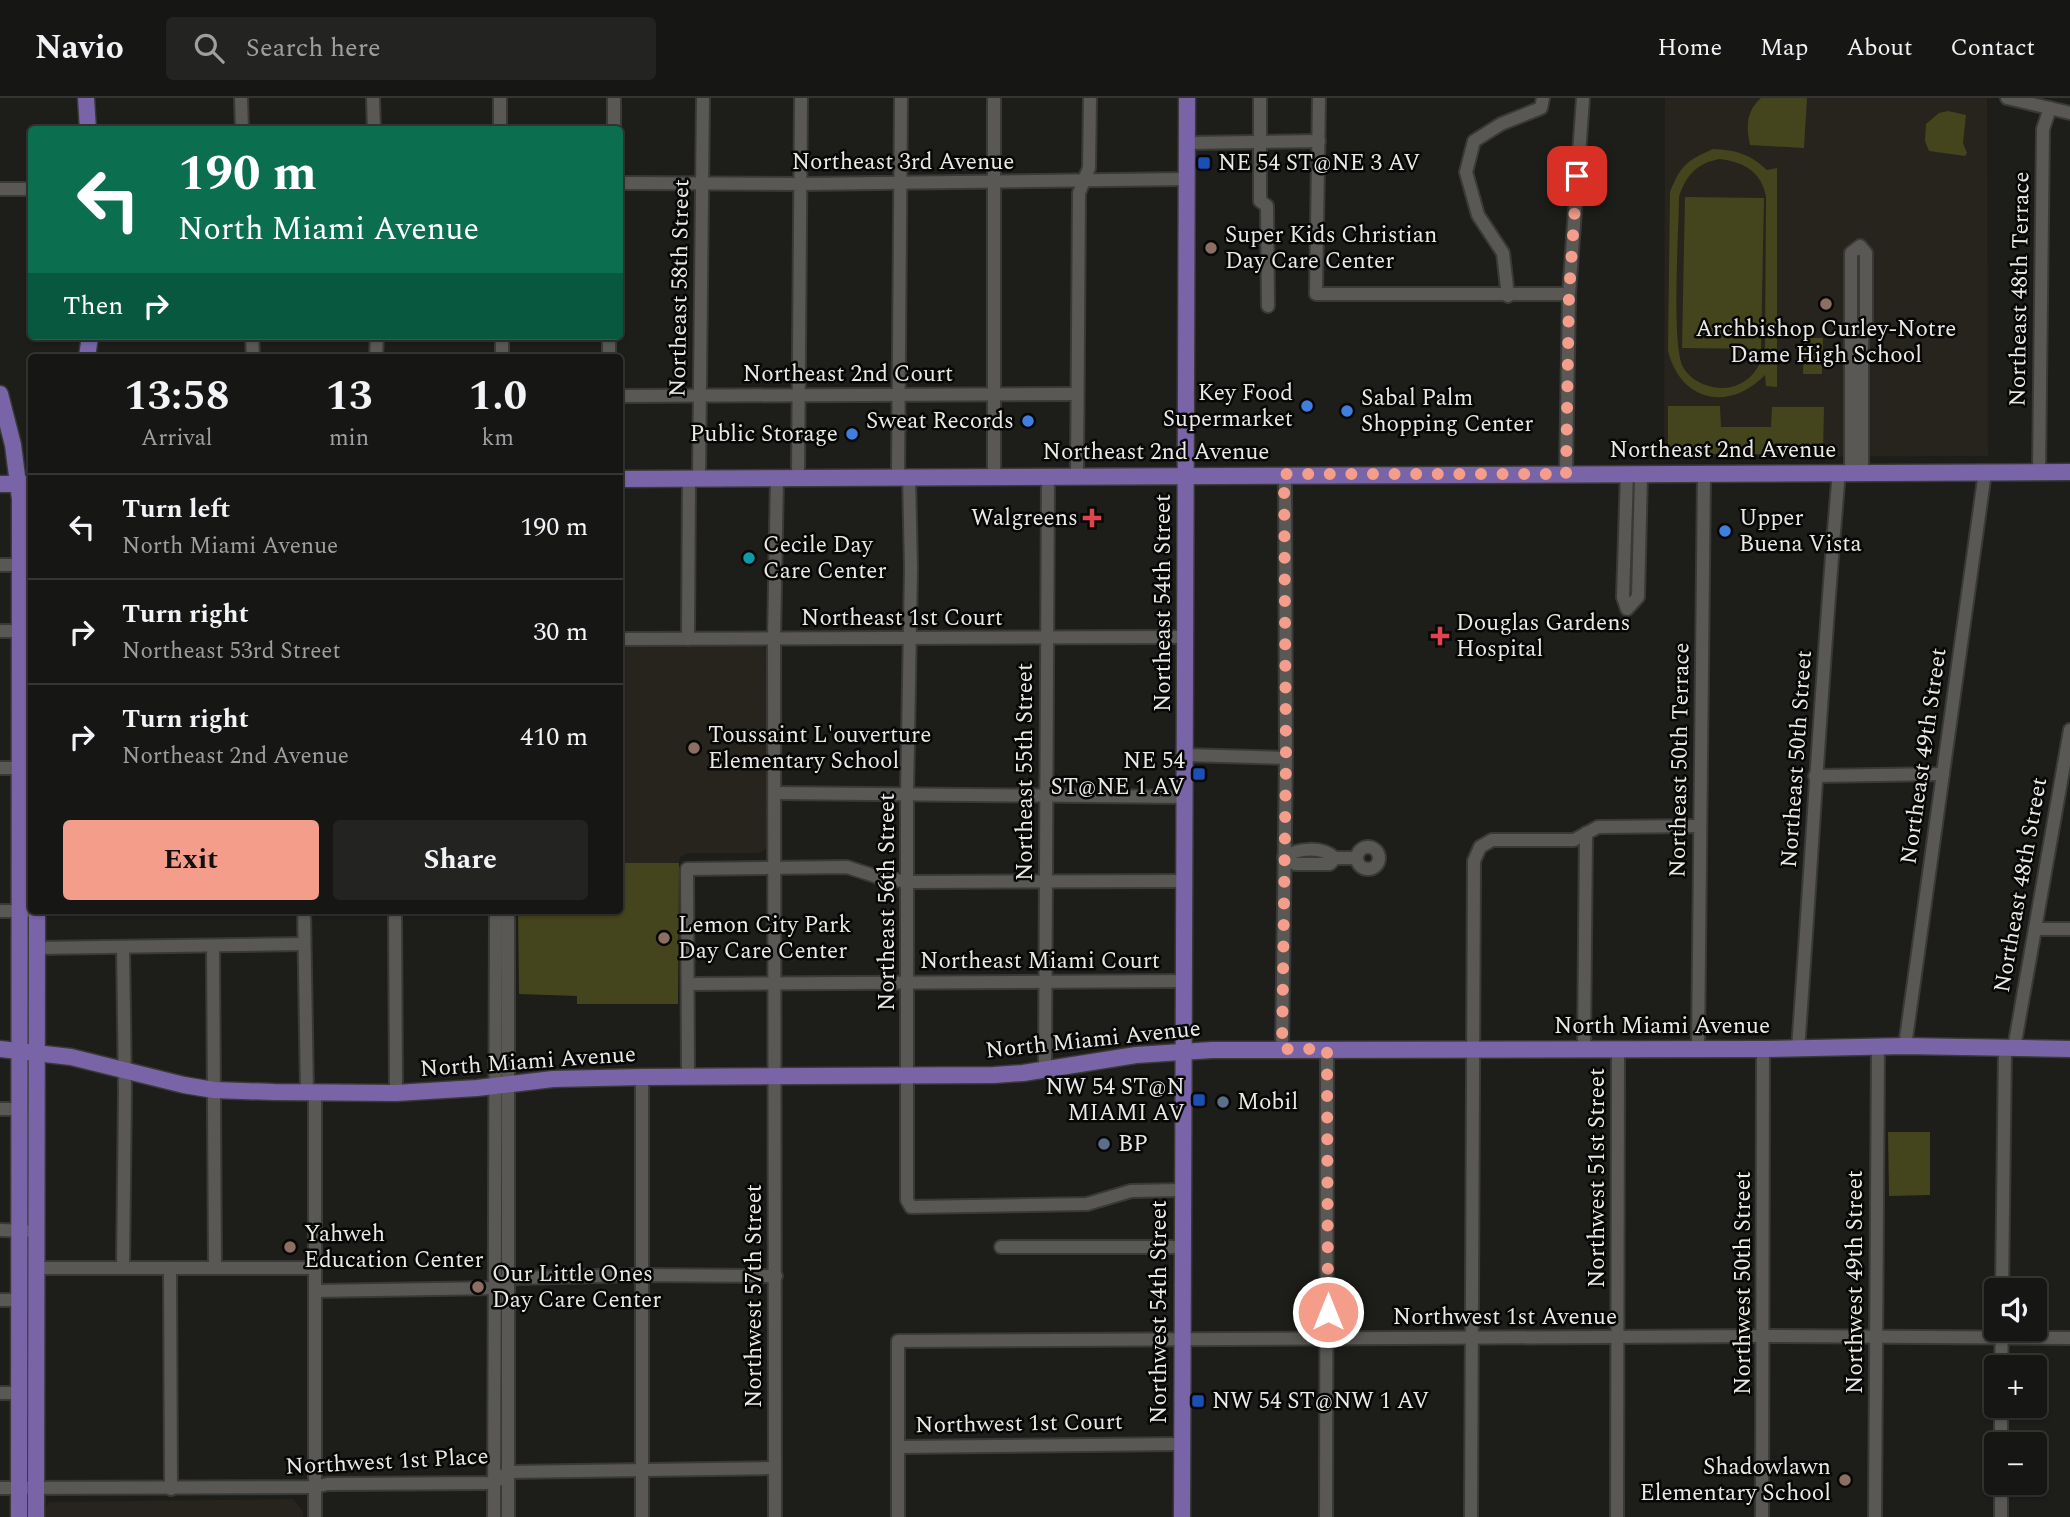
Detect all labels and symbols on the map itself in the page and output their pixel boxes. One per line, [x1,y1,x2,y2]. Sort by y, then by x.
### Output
street label: Northeast 3rd Avenue [792,145,1014,180]
place label: NE 54 ST@NE 3 AV [1218,146,1420,181]
pin [1547,146,1607,206]
marker: NE 54 ST@NE 3 AV [1196,155,1212,171]
street label: Northeast 48th Terrace [2000,171,2040,407]
street label: Northeast 58th Street [661,179,699,397]
place label: Super Kids Christian Day Care Center [1225,218,1437,279]
marker: Super Kids Christian Day Care Center [1203,240,1219,256]
marker: Archbishop Curley-Notre Dame High School [1818,296,1834,312]
place label: Archbishop Curley-Notre Dame High School [1696,312,1956,373]
street label: Northeast 2nd Court [743,357,953,392]
place label: Key Food Supermarket [1163,376,1293,437]
place label: Sabal Palm Shopping Center [1361,381,1534,442]
marker: Key Food Supermarket [1299,398,1315,414]
marker: Sabal Palm Shopping Center [1339,403,1355,419]
place label: Sweat Records [866,404,1014,439]
marker: Sweat Records [1020,413,1036,429]
place label: Public Storage [690,417,838,452]
marker: Public Storage [844,426,860,442]
street label: Northeast 2nd Avenue [1610,433,1836,468]
street label: Northeast 2nd Avenue [1043,435,1269,470]
street label: Northeast 54th Street [1146,494,1181,712]
place label: Walgreens [971,501,1078,536]
place label: Upper Buena Vista [1739,501,1862,562]
marker: Walgreens [1084,510,1100,526]
marker: Upper Buena Vista [1717,523,1733,539]
place label: Cecile Day Care Center [763,528,887,589]
marker: Cecile Day Care Center [741,550,757,566]
street label: Northeast 1st Court [801,601,1003,636]
place label: Douglas Gardens Hospital [1456,606,1631,667]
marker: Douglas Gardens Hospital [1430,626,1450,646]
street label: Northeast 50th Terrace [1660,642,1700,878]
street label: Northeast 49th Street [1891,646,1957,866]
street label: Northeast 50th Street [1772,649,1822,869]
street label: Northeast 55th Street [1008,663,1043,881]
place label: Toussaint L'ouverture Elementary School [708,718,931,779]
marker: Toussaint L'ouverture Elementary School [686,740,702,756]
place label: NE 54 ST@NE 1 AV [1050,744,1185,805]
marker: NE 54 ST@NE 1 AV [1191,766,1207,782]
street label: Northeast 48th Street [1985,775,2057,995]
street label: Northeast 56th Street [870,793,905,1011]
place label: Lemon City Park Day Care Center [678,908,851,969]
marker: Lemon City Park Day Care Center [656,930,672,946]
street label: Northeast Miami Court [920,944,1160,979]
street label: North Miami Avenue [1554,1009,1770,1044]
street label: North Miami Avenue [984,1011,1202,1069]
street label: North Miami Avenue [419,1037,637,1087]
street label: Northwest 51st Street [1580,1068,1615,1288]
place label: NW 54 ST@N MIAMI AV [1045,1070,1185,1131]
place label: Mobil [1237,1085,1298,1120]
marker: NW 54 ST@N MIAMI AV [1191,1092,1207,1108]
marker: Mobil [1215,1094,1231,1110]
place label: BP [1118,1127,1148,1162]
marker: BP [1096,1136,1112,1152]
street label: Northwest 49th Street [1838,1170,1873,1394]
street label: Northwest 50th Street [1726,1171,1761,1395]
street label: Northwest 57th Street [737,1184,772,1408]
street label: Northwest 54th Street [1142,1200,1177,1424]
place label: Yahweh Education Center [304,1217,484,1278]
marker: Yahweh Education Center [282,1239,298,1255]
place label: Our Little Ones Day Care Center [492,1257,661,1318]
position arrow [1291,1275,1365,1349]
marker: Our Little Ones Day Care Center [470,1279,486,1295]
street label: Northwest 1st Avenue [1393,1300,1617,1335]
place label: NW 54 ST@NW 1 AV [1212,1384,1429,1419]
marker: NW 54 ST@NW 1 AV [1190,1393,1206,1409]
street label: Northwest 1st Court [915,1405,1123,1443]
street label: Northwest 1st Place [285,1439,489,1485]
place label: Shadowlawn Elementary School [1640,1450,1831,1511]
marker: Shadowlawn Elementary School [1837,1472,1853,1488]

